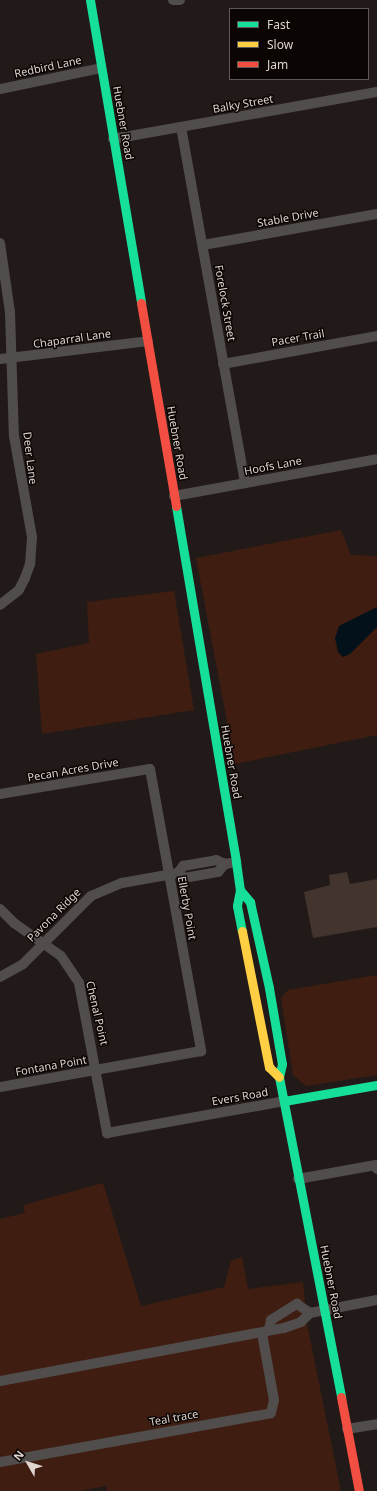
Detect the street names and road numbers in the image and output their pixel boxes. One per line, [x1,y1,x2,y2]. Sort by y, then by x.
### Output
street label: Redbird Lane [13,53,83,81]
street label: Huebner Road [110,85,136,161]
street label: Balky Street [212,92,274,116]
street label: Stable Drive [256,206,320,230]
street label: Forelock Street [212,264,238,342]
street label: Chaparral Lane [32,327,112,351]
street label: Pacer Trail [271,327,325,349]
street label: Huebner Road [164,405,190,481]
street label: Deer Lane [20,431,40,485]
street label: Hoofs Lane [243,454,303,478]
street label: Huebner Road [218,724,244,800]
street label: Pecan Acres Drive [26,756,120,784]
street label: Ellerby Point [175,875,199,941]
street label: Pavona Ridge [24,885,84,945]
street label: Chenal Point [83,980,111,1046]
street label: Fontana Point [14,1053,88,1079]
street label: Evers Road [211,1086,269,1108]
street label: Huebner Road [317,1244,345,1320]
street label: Teal trace [149,1407,199,1429]

